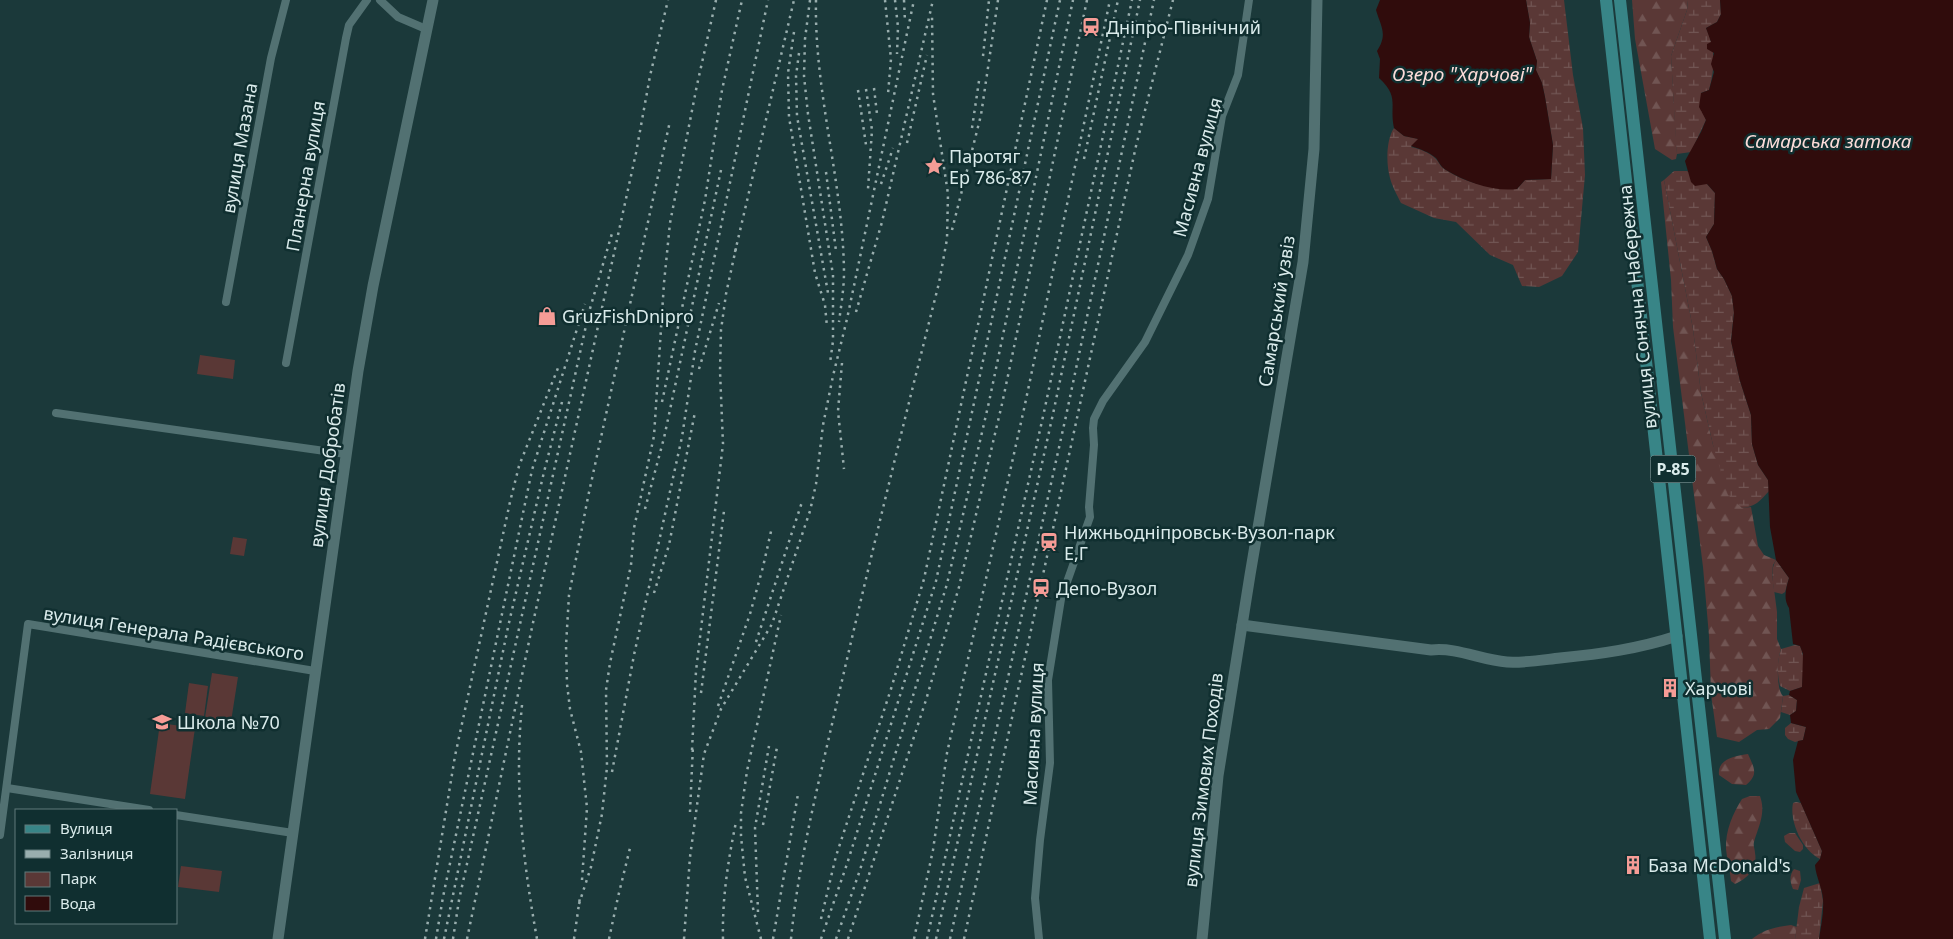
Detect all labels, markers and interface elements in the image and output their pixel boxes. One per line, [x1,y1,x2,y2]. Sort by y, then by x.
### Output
place label: Дніпро-Північний [1106,15,1261,39]
station icon: Дніпро-Північний [1080,16,1102,38]
water label: Озеро "Харчові" [1392,61,1533,87]
street label: вулиця Мазана [216,81,262,215]
street label: Масивна вулиця [1167,95,1227,239]
street label: Планерна вулиця [280,99,330,253]
water label: Самарська затока [1744,128,1912,154]
place label: Паротяг Ер 786-87 [949,144,1032,189]
place icon: Паротяг Ер 786-87 [923,155,945,177]
street label: вулиця Сонячна Набережна [1612,184,1662,430]
street label: Самарський узвіз [1252,234,1300,388]
place label: GruzFishDnipro [562,304,694,328]
shop icon: GruzFishDnipro [536,305,558,327]
street label: вулиця Добробатів [304,381,350,549]
road number: Р-85 [1650,456,1696,482]
place label: Нижньодніпровськ-Вузол-парк Е,Г [1064,520,1335,565]
station icon: Нижньодніпровськ-Вузол-парк Е,Г [1038,531,1060,553]
place label: Депо-Вузол [1056,576,1157,600]
station icon: Депо-Вузол [1030,577,1052,599]
street label: вулиця Генерала Радієвського [42,601,306,665]
street label: Масивна вулиця [1017,662,1049,806]
street label: вулиця Зимових Походів [1178,671,1228,889]
place label: Харчові [1685,676,1752,700]
building icon: Харчові [1659,677,1681,699]
place label: Школа №70 [177,710,280,734]
school or university icon: Школа №70 [151,711,173,733]
legend [15,809,178,924]
text: Вулиця [60,818,113,838]
text: Залізниця [60,843,133,863]
place label: База McDonald's [1648,853,1791,877]
building icon: База McDonald's [1622,854,1644,876]
text: Парк [60,868,96,888]
text: Вода [60,893,96,913]

